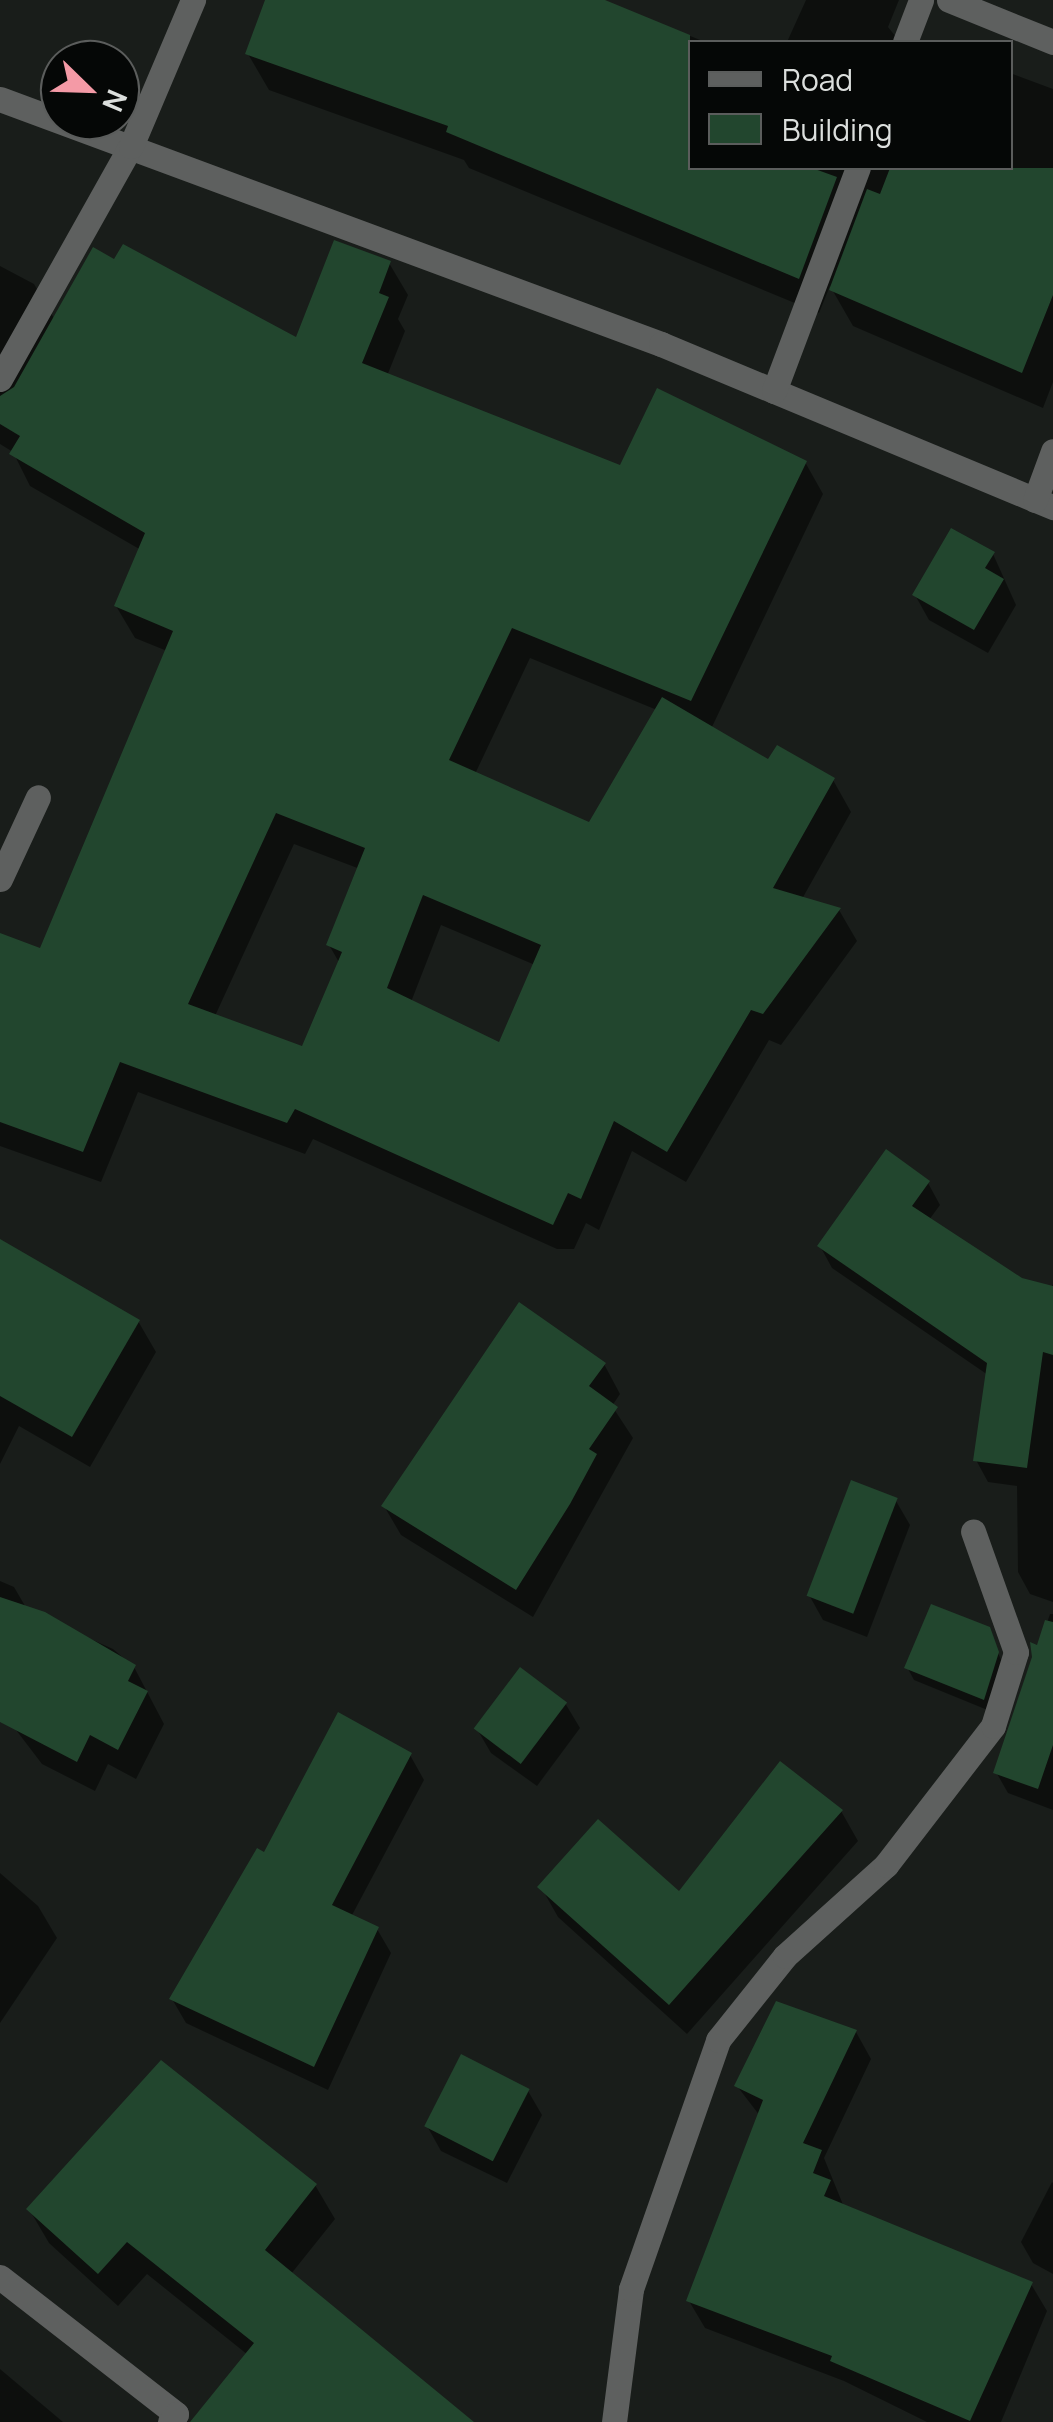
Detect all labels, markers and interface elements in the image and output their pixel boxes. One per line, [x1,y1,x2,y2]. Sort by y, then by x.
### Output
north arrow [40,40,140,140]
legend [688,40,1013,170]
text: Road [782,59,853,100]
text: N [94,84,137,118]
text: Building [782,109,893,150]

